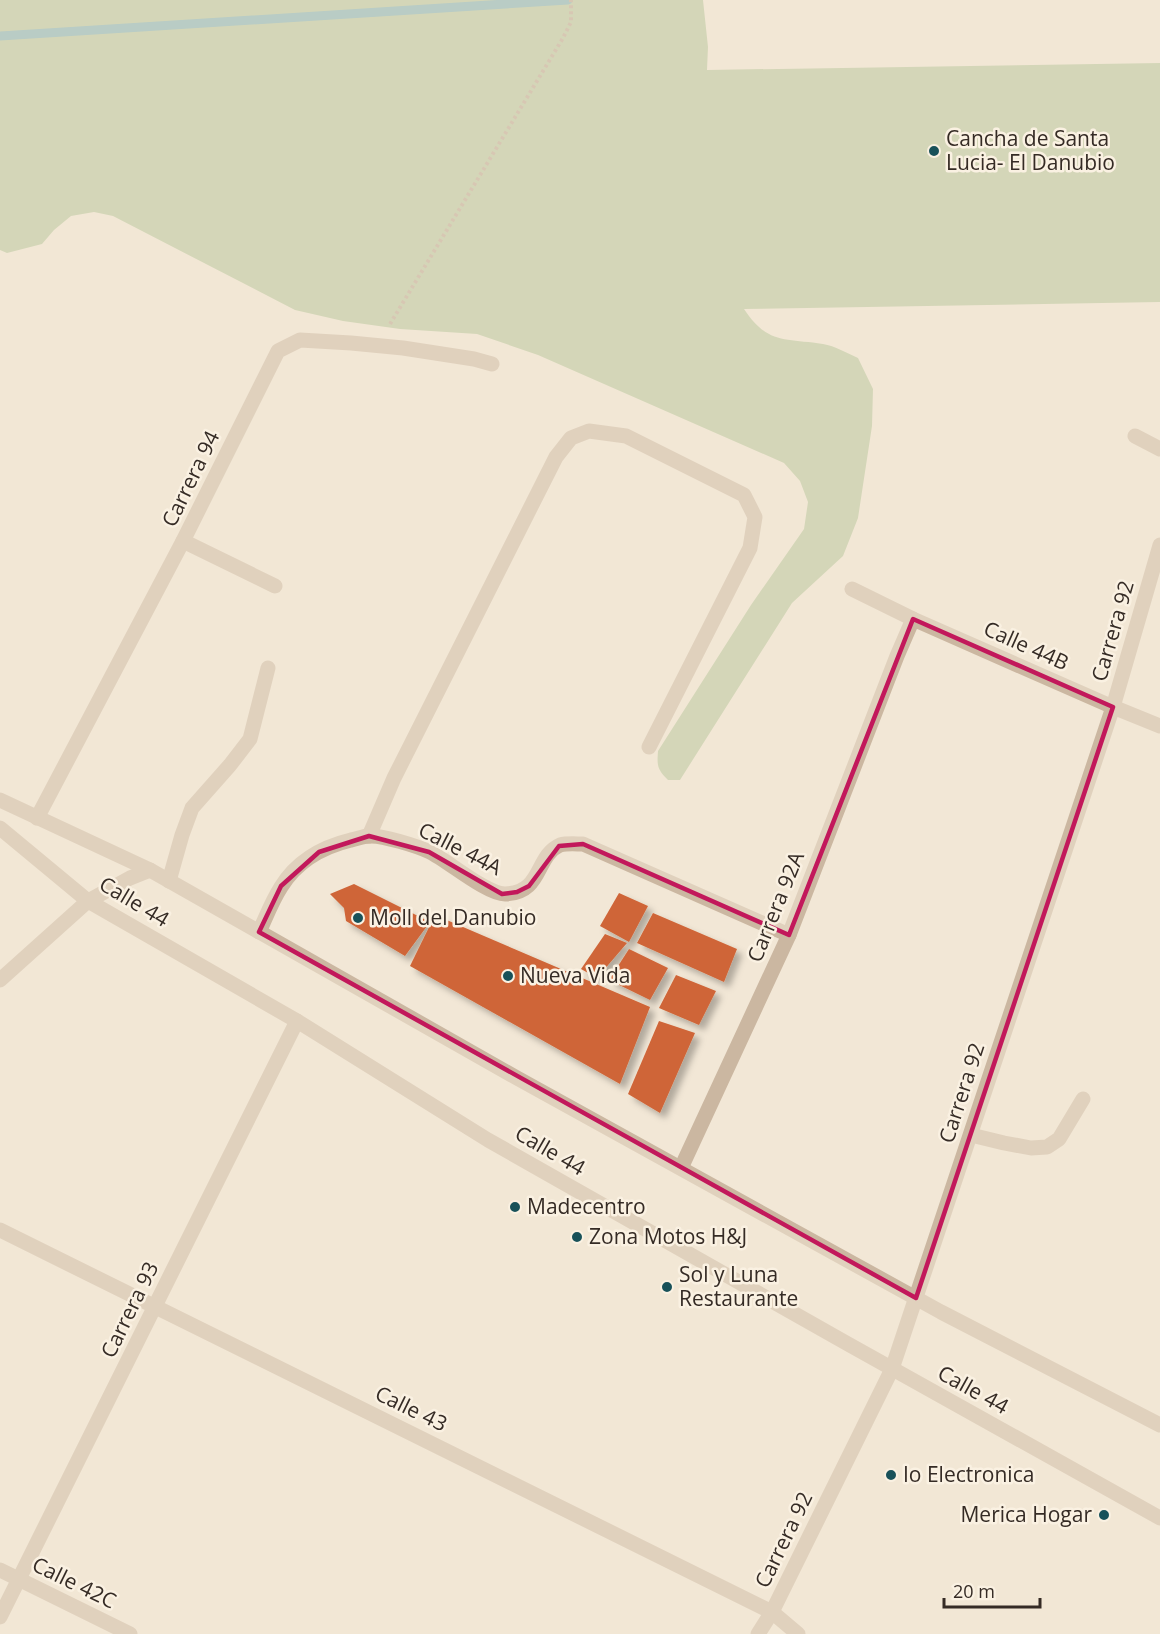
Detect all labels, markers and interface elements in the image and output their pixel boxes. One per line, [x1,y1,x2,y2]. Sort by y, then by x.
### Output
place label: Cancha de Santa Lucia- El Danubio [946,124,1115,176]
marker: Cancha de Santa Lucia- El Danubio [927,144,941,158]
street label: Carrera 94 [155,426,225,531]
street label: Carrera 92 [1084,577,1140,684]
street label: Calle 44B [979,614,1073,676]
street label: Calle 44A [414,815,508,881]
street label: Carrera 92A [740,847,810,966]
street label: Calle 44 [94,869,175,933]
place label: Moll del Danubio [370,903,536,931]
marker: Moll del Danubio [351,911,365,925]
place label: Nueva Vida [520,961,630,989]
marker: Nueva Vida [501,969,515,983]
street label: Carrera 92 [932,1039,990,1146]
street label: Calle 44 [510,1119,591,1181]
place label: Madecentro [527,1192,646,1220]
marker: Madecentro [508,1200,522,1214]
place label: Zona Motos H&J [589,1222,747,1250]
marker: Zona Motos H&J [570,1230,584,1244]
street label: Carrera 93 [94,1257,164,1362]
place label: Sol y Luna Restaurante [679,1260,798,1312]
marker: Sol y Luna Restaurante [660,1280,674,1294]
street label: Calle 44 [933,1358,1014,1420]
street label: Calle 43 [371,1379,452,1438]
place label: Io Electronica [903,1460,1034,1488]
marker: Io Electronica [884,1468,898,1482]
street label: Carrera 92 [748,1487,818,1592]
place label: Merica Hogar [960,1500,1092,1528]
marker: Merica Hogar [1097,1508,1111,1522]
street label: Calle 42C [28,1550,121,1614]
scale bar [944,1571,1040,1609]
text: 20 m [953,1579,995,1603]

